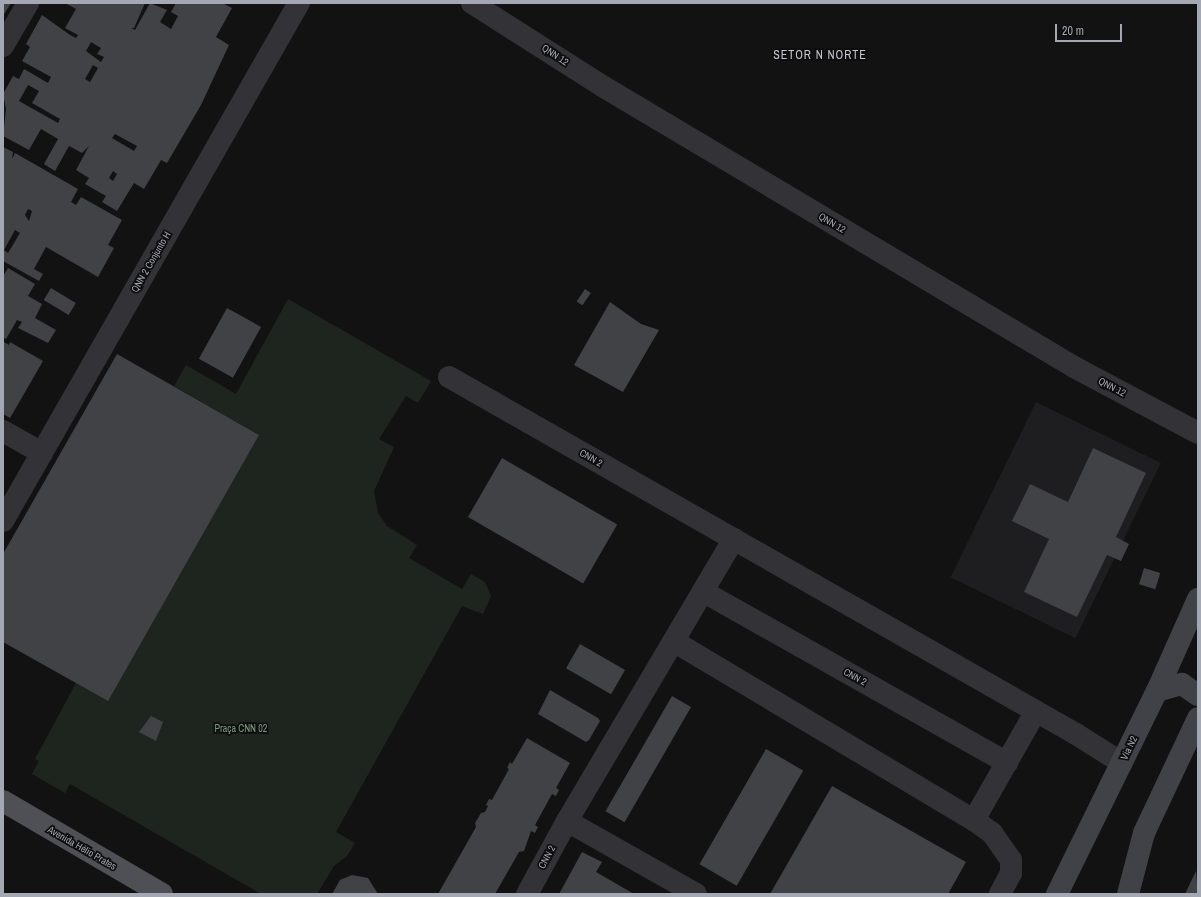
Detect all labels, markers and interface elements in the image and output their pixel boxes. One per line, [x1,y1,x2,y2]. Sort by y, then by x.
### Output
scale bar [1057,16,1124,42]
text: 20 m [1062,23,1084,39]
street label: QNN 12 [539,42,571,68]
district label: SETOR N NORTE [773,49,867,63]
street label: QNN 12 [816,210,848,236]
street label: QNN 2 Conjunto H [129,229,173,295]
street label: QNN 12 [1096,375,1128,399]
street label: CNN 2 [577,447,605,469]
street label: CNN 2 [841,666,869,688]
park label: Praça CNN 02 [215,723,267,735]
street label: Via N2 [1118,734,1140,762]
street label: Avenida Hélio Prates [46,823,118,873]
street label: CNN 2 [536,843,558,871]

